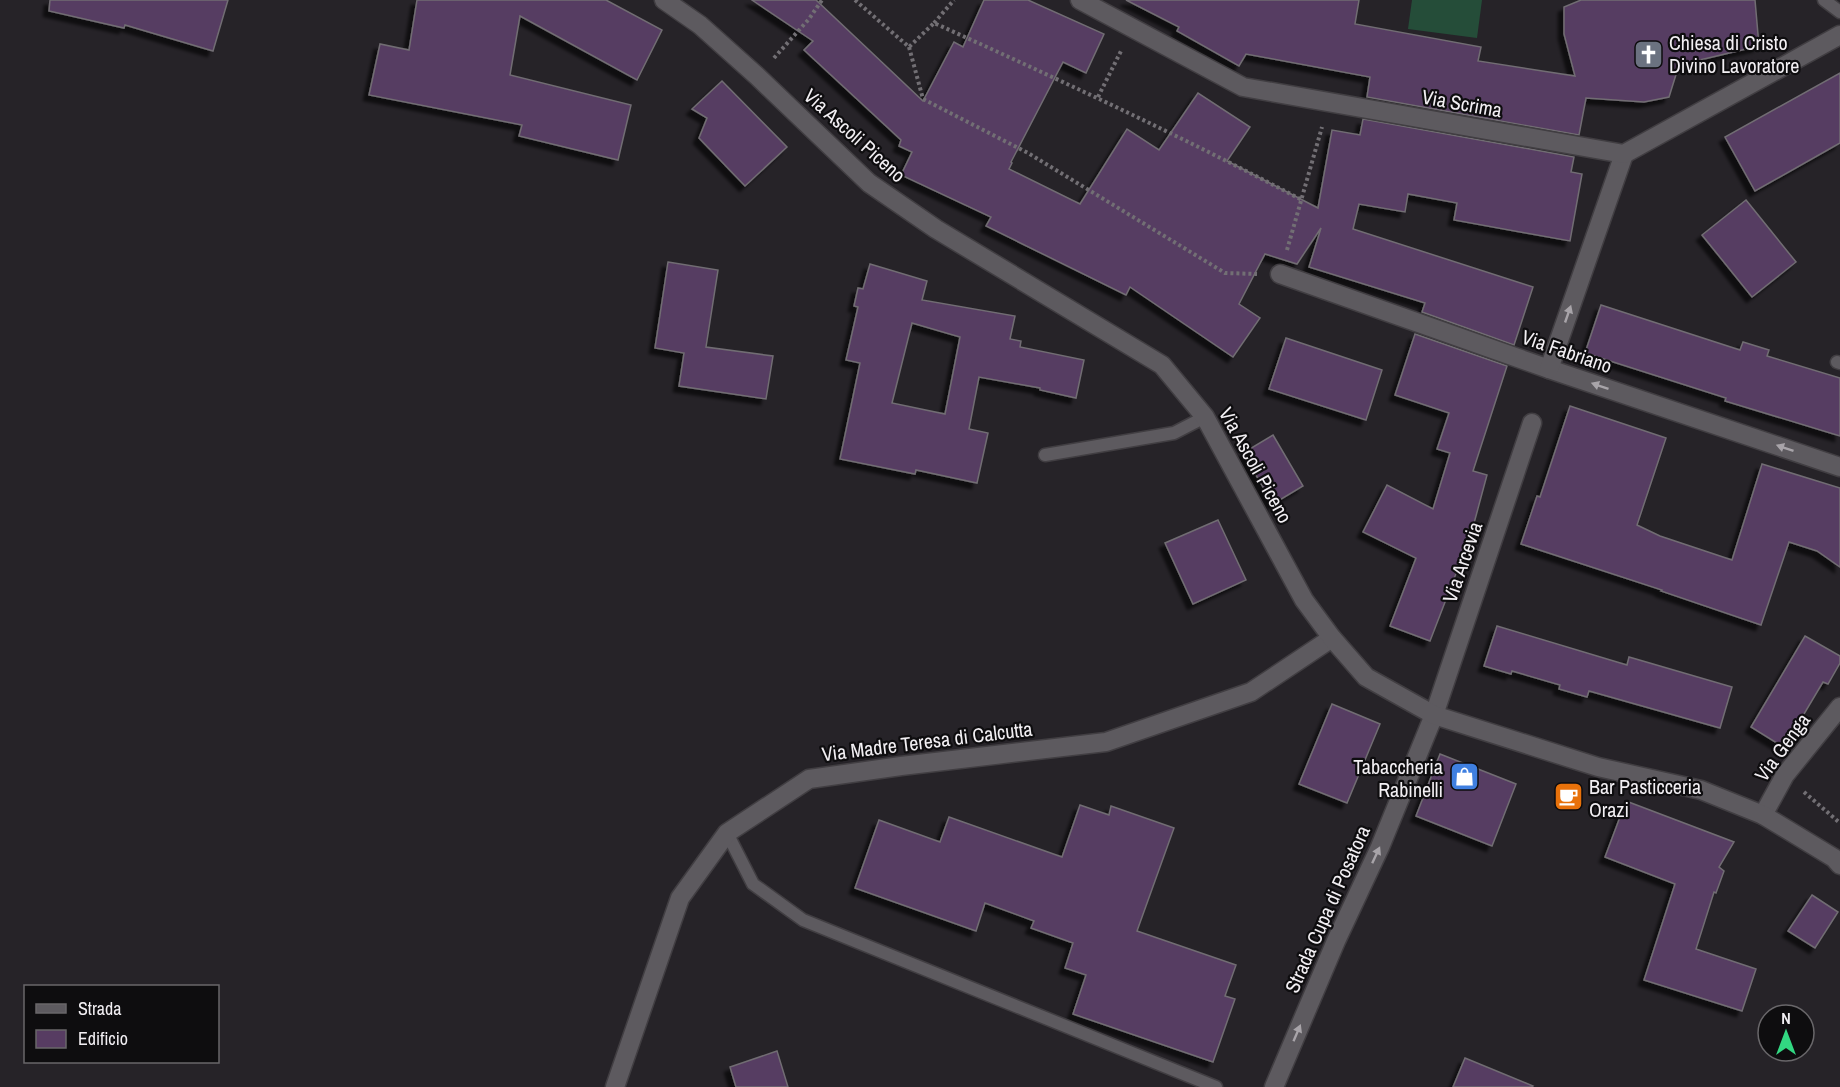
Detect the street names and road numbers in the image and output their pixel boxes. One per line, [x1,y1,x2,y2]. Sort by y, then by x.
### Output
street label: Via Ascoli Piceno [798,82,912,188]
street label: Via Scrima [1420,83,1504,123]
street label: Via Fabriano [1518,323,1616,379]
street label: Via Ascoli Piceno [1213,402,1299,528]
street label: Via Arcevia [1436,518,1488,606]
street label: Via Genga [1748,707,1816,787]
street label: Via Madre Teresa di Calcutta [820,715,1034,767]
street label: Strada Cupa di Posatora [1278,821,1376,997]

